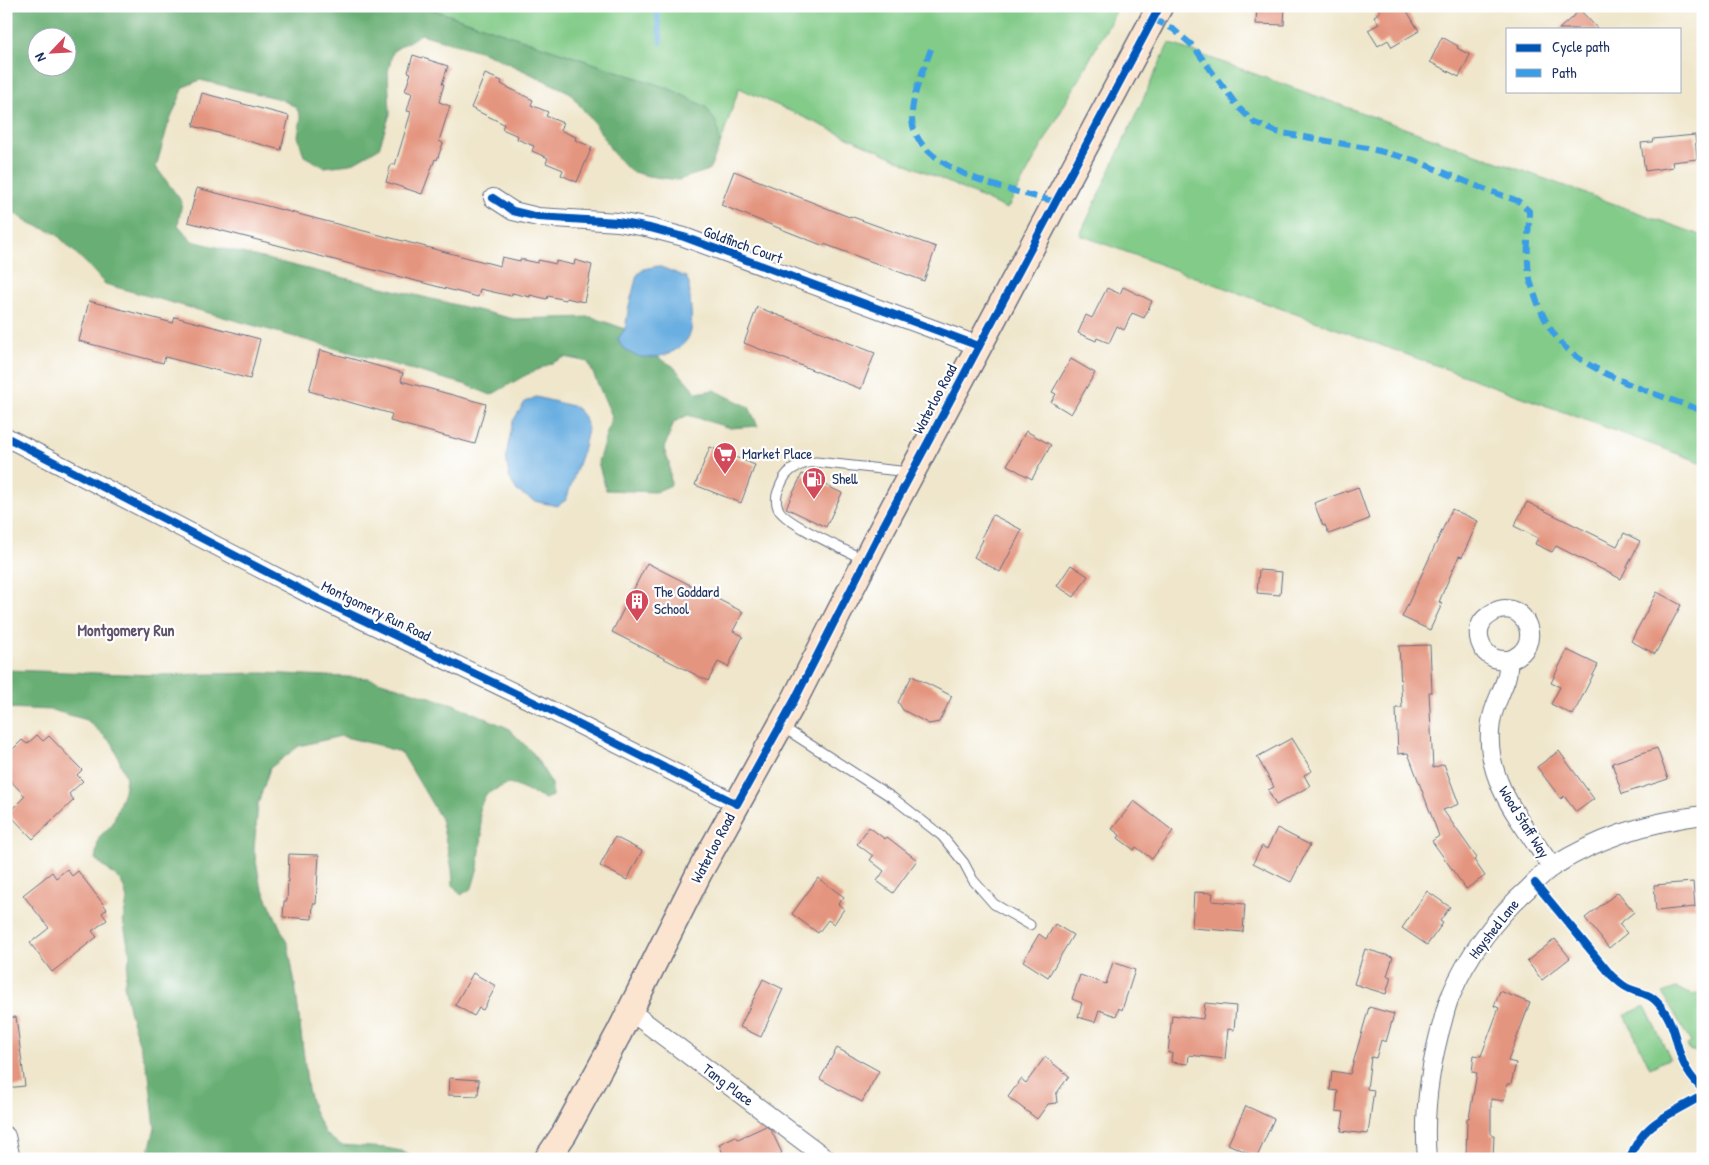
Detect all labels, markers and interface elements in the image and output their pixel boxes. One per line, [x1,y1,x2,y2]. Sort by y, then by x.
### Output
north arrow [28,28,78,78]
legend [1506,28,1682,92]
text: Cycle path [1552,36,1610,57]
text: N [29,50,50,65]
text: Path [1552,62,1577,83]
street label: Goldfinch Court [701,221,786,269]
street label: Waterloo Road [907,360,962,437]
supermarket icon: Market Place [712,441,738,475]
place label: Market Place [742,443,812,464]
fuel station icon: Shell [801,466,827,500]
place label: Shell [832,468,858,489]
street label: Montgomery Run Road [318,575,434,646]
place label: The Goddard School [654,581,719,619]
building icon: The Goddard School [624,588,650,622]
district label: Montgomery Run [77,619,175,642]
street label: Wood Staff Way [1494,782,1555,862]
street label: Waterloo Road [685,809,740,886]
street label: Hayshed Lane [1464,894,1524,963]
street label: Tang Place [699,1059,758,1111]

